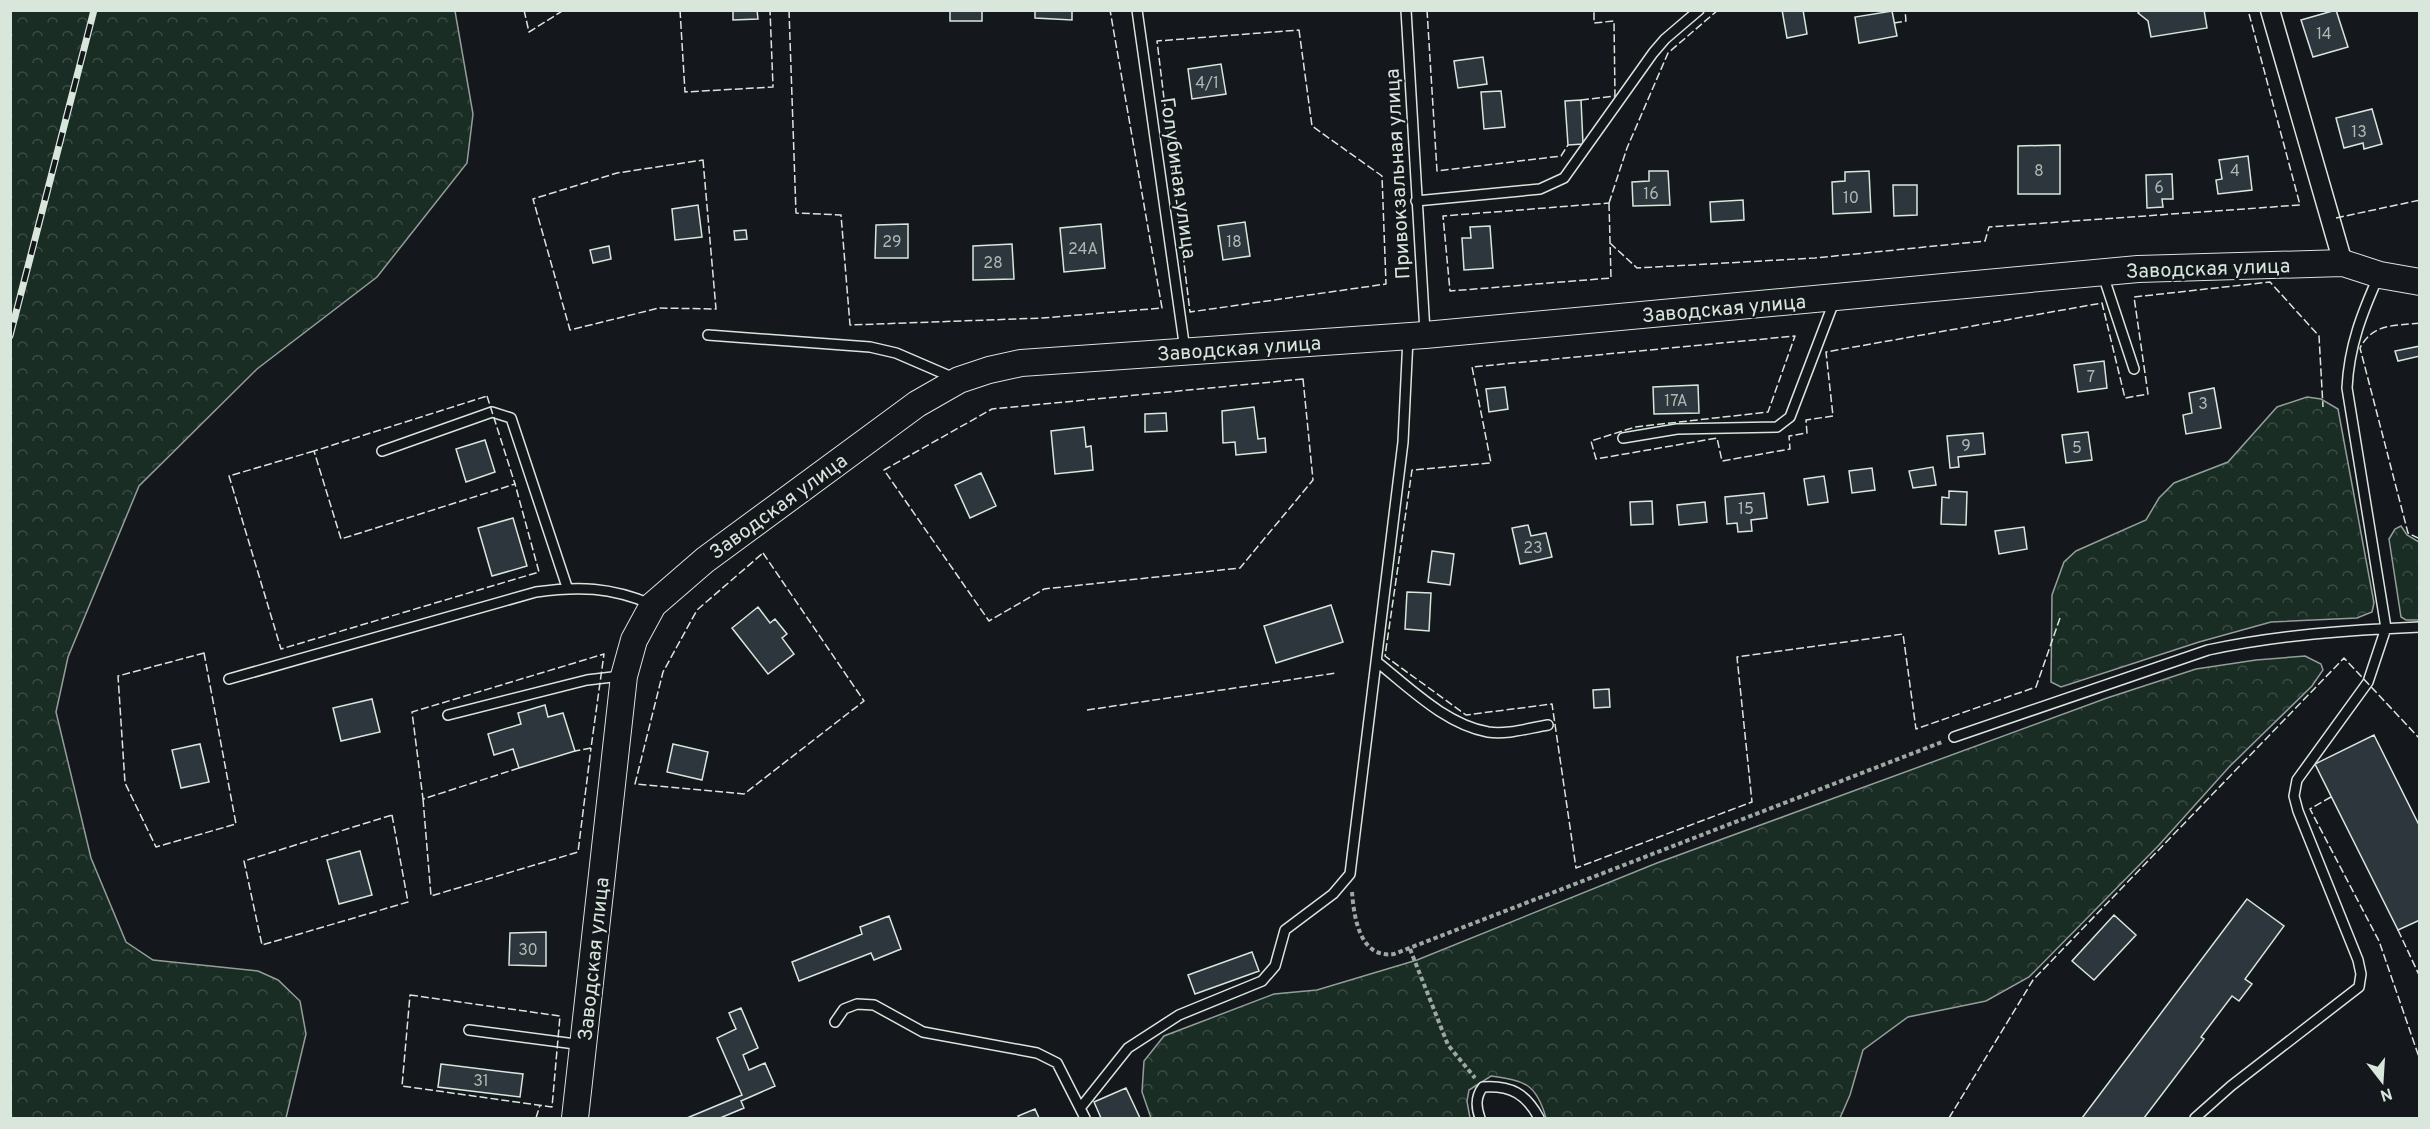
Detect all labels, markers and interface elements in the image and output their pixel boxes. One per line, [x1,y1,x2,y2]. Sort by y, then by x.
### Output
house number: 14 [2316,25,2332,45]
street label: Привокзальная улица [1380,68,1418,280]
house number: 4/1 [1195,74,1219,94]
street label: Голубиная улица [1153,96,1201,261]
house number: 13 [2351,123,2367,143]
house number: 8 [2034,162,2044,182]
house number: 4 [2230,162,2240,182]
house number: 6 [2154,179,2164,199]
house number: 16 [1643,185,1659,205]
house number: 10 [1843,189,1859,209]
house number: 29 [882,233,902,253]
house number: 18 [1226,233,1242,253]
house number: 24А [1068,240,1098,260]
house number: 28 [983,254,1003,274]
street label: Заводская улица [2125,254,2291,286]
street label: Заводская улица [1641,290,1807,330]
street label: Заводская улица [1156,331,1322,369]
house number: 7 [2087,368,2095,388]
house number: 17А [1664,392,1688,412]
house number: 3 [2198,395,2208,415]
house number: 9 [1961,437,1971,457]
house number: 5 [2072,439,2082,459]
street label: Заводская улица [705,449,853,567]
house number: 15 [1738,500,1754,520]
house number: 23 [1523,539,1543,559]
street label: Заводская улица [573,876,617,1042]
house number: 30 [518,941,538,961]
north arrow [2352,1051,2412,1111]
house number: 31 [473,1072,489,1092]
text: N [2377,1082,2394,1105]

